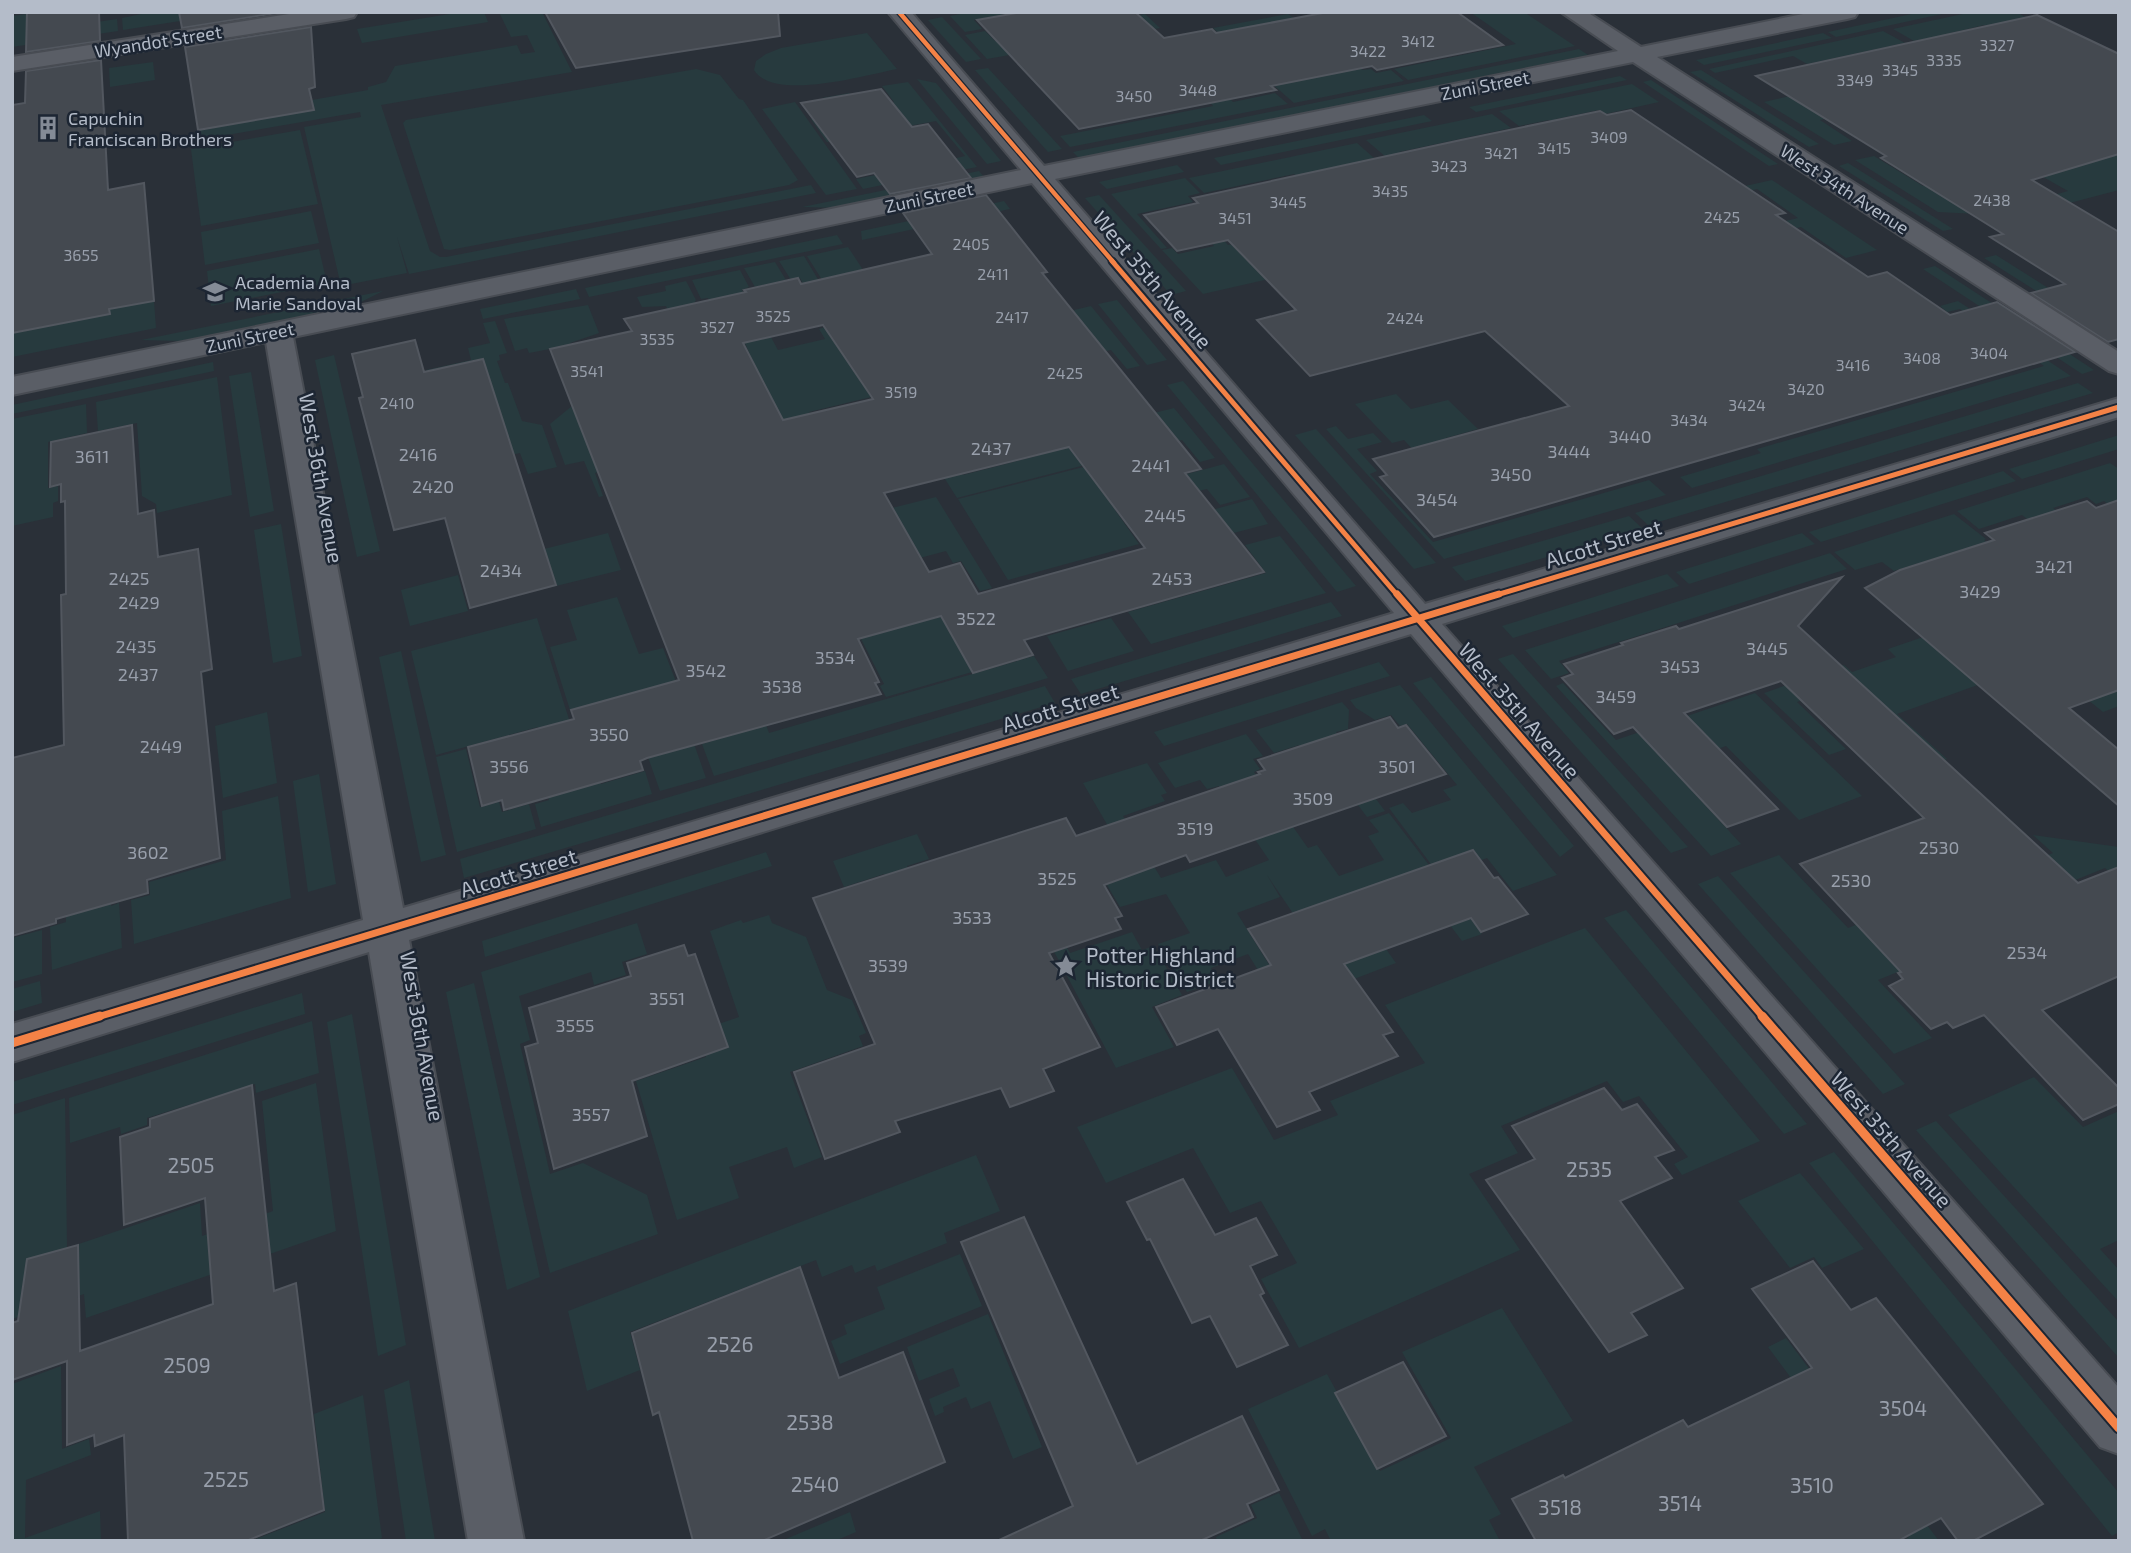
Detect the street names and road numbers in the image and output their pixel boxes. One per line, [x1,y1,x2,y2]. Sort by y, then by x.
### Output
street label: Wyandot Street [93,20,223,62]
street label: Zuni Street [1439,66,1531,104]
street label: West 34th Avenue [1777,139,1913,239]
street label: Zuni Street [883,177,975,217]
street label: West 35th Avenue [1088,205,1218,353]
street label: Zuni Street [204,317,296,357]
street label: West 36th Avenue [295,391,349,565]
street label: Alcott Street [1542,513,1664,573]
street label: West 35th Avenue [1454,637,1586,783]
street label: Alcott Street [999,677,1121,737]
street label: Alcott Street [457,842,579,902]
street label: West 36th Avenue [396,949,450,1123]
street label: West 35th Avenue [1826,1066,1958,1212]

